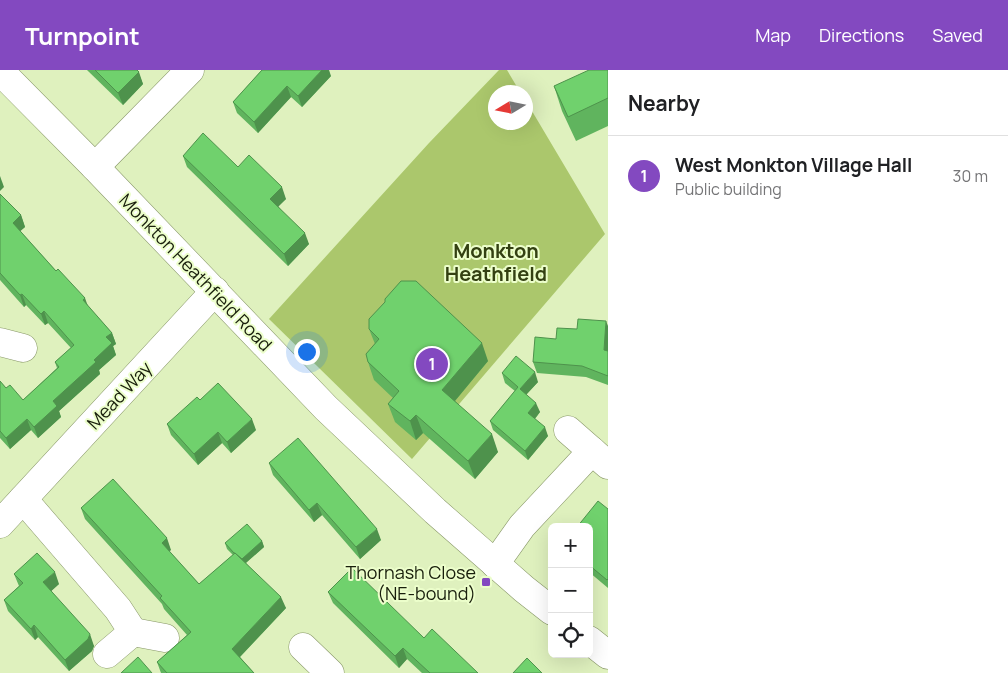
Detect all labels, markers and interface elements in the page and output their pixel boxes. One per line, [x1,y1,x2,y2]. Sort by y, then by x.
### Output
text: Turnpoint [25,19,140,52]
text: Map [755,23,791,47]
text: Directions [819,23,904,47]
text: Saved [932,23,983,47]
north arrow [488,85,533,130]
text: Nearby [628,89,700,117]
text: West Monkton Village Hall [675,152,912,178]
text: 1 [640,165,648,187]
text: 30 m [953,165,988,187]
text: Public building [675,178,782,200]
street label: Monkton Heathfield Road [114,188,278,356]
district label: Monkton Heathfield [445,237,547,287]
your location [294,339,320,365]
pin: 1 [416,345,448,383]
street label: Mead Way [81,355,157,434]
map controls [548,523,593,658]
button: + [548,523,593,568]
place label: Thornash Close (NE-bound) [345,560,476,605]
button: − [548,568,593,613]
marker: Thornash Close (NE-bound) [480,576,492,588]
button: locate [548,613,593,658]

